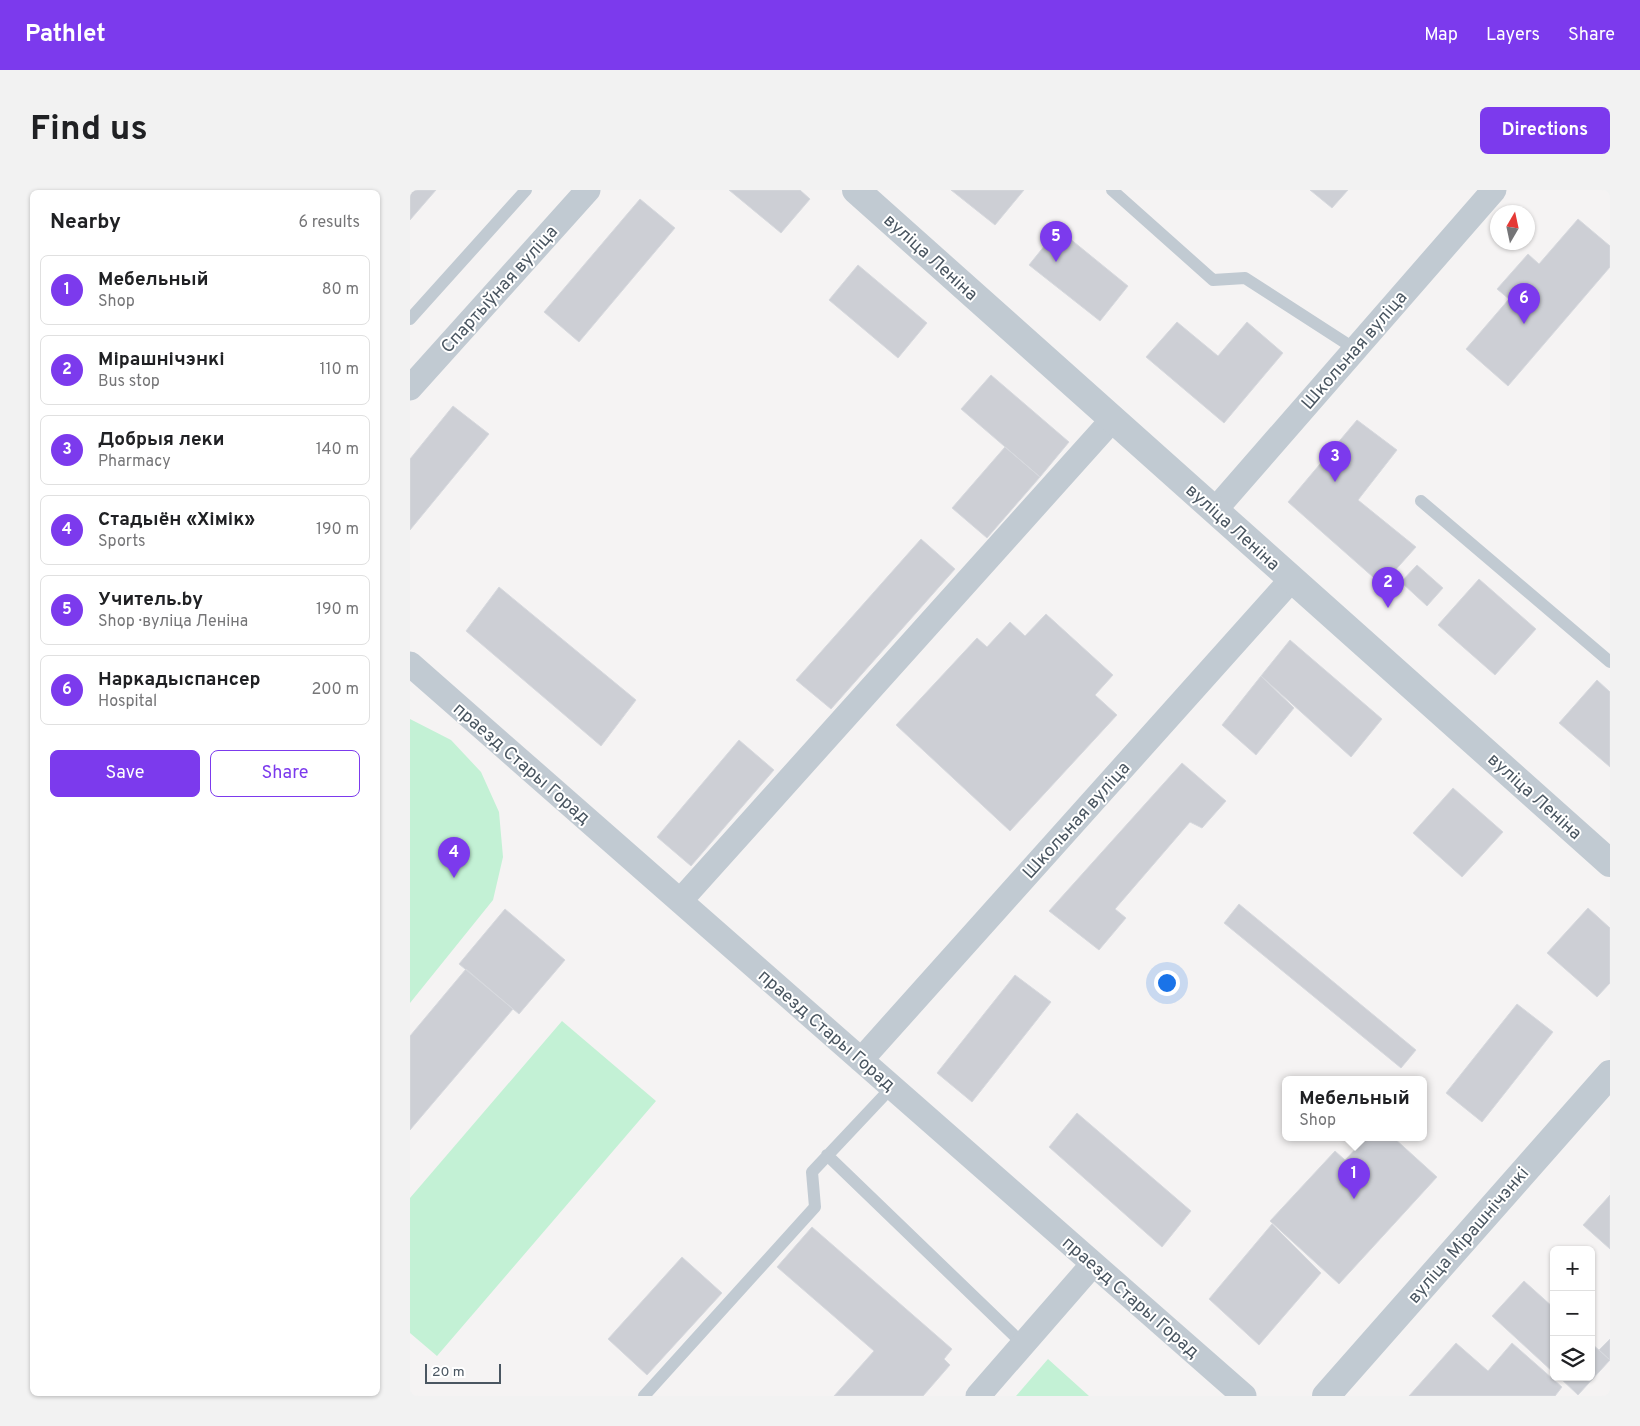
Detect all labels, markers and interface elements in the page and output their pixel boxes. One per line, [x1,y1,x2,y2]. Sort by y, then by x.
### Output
text: Pathlet [25,20,106,50]
text: Map [1424,24,1458,47]
text: Layers [1486,24,1540,47]
text: Share [1568,24,1615,47]
button: Directions [1480,107,1610,154]
text: Find us [30,108,148,152]
north arrow [1490,205,1535,250]
text: Nearby [50,209,121,236]
street label: вуліца Леніна [878,210,982,307]
text: 6 results [298,213,360,233]
street label: Спартыўная вуліца [437,221,564,359]
pin: 5 [1040,221,1072,262]
text: Мебельный [98,268,209,292]
text: 1 [64,280,70,300]
text: 80 m [322,280,359,300]
pin: 6 [1508,283,1540,324]
street label: Школьная вуліца [1297,287,1413,415]
text: Shop [98,292,135,312]
text: Мірашнічэнкі [98,348,225,372]
text: 2 [62,360,72,380]
text: 110 m [319,360,359,380]
text: Bus stop [98,372,160,392]
text: Добрыя леки [98,428,225,452]
text: 3 [62,440,72,460]
text: 140 m [316,440,359,460]
pin: 3 [1319,441,1351,482]
text: Pharmacy [98,452,171,472]
street label: вуліца Леніна [1180,480,1284,577]
text: Стадыён «Хімік» [98,508,255,532]
text: 4 [62,520,72,540]
text: 190 m [316,520,359,540]
text: Sports [98,532,146,552]
pin: 2 [1372,567,1404,608]
text: Учитель.by [98,588,203,612]
text: 5 [62,600,72,620]
text: 190 m [316,600,359,620]
text: Shop · вуліца Леніна [98,612,248,632]
text: Наркадыспансер [98,668,261,692]
text: 6 [62,680,72,700]
text: 200 m [311,680,359,700]
text: Hospital [98,692,157,712]
street label: праезд Стары Горад [448,698,594,830]
street label: вуліца Леніна [1482,749,1586,846]
button: Save [50,750,200,797]
button: Share [210,750,360,797]
street label: Школьная вуліца [1018,758,1136,884]
pin: 4 [438,837,470,878]
street label: праезд Стары Горад [753,965,899,1097]
your location [1154,970,1180,996]
popup [1282,1076,1427,1141]
text: Мебельный [1299,1087,1410,1111]
text: Shop [1299,1111,1336,1131]
pin: 1 [1338,1158,1370,1199]
street label: вуліца Мірашнічэнкі [1403,1163,1535,1309]
street label: праезд Стары Горад [1057,1232,1203,1364]
map controls [1550,1246,1595,1381]
button: + [1550,1246,1595,1291]
button: − [1550,1291,1595,1336]
button: layers [1550,1336,1595,1381]
scale bar [425,1361,501,1384]
text: 20 m [432,1364,465,1381]

